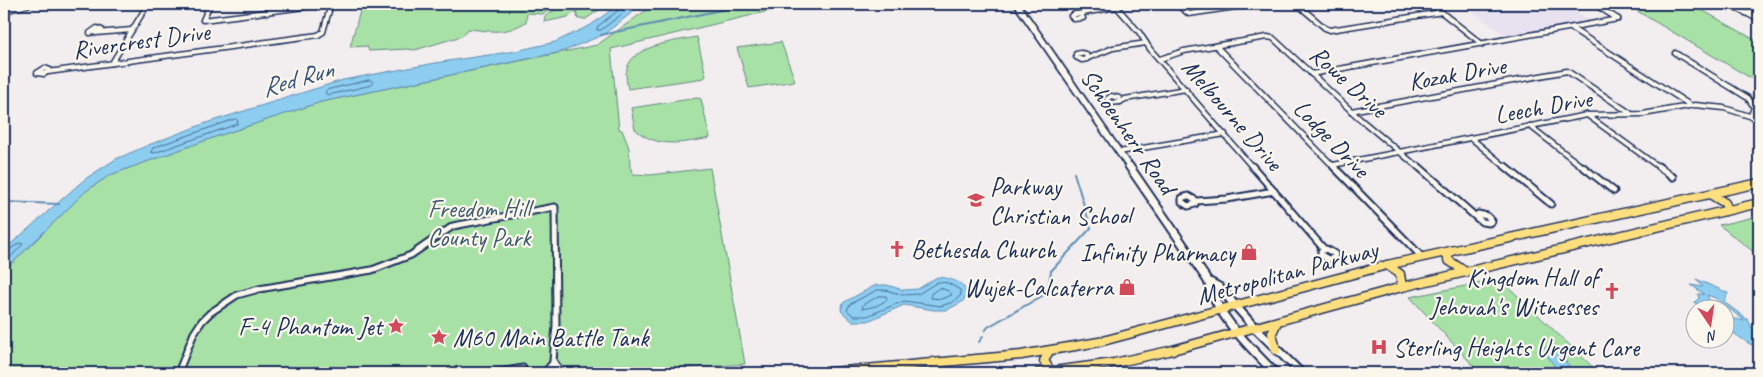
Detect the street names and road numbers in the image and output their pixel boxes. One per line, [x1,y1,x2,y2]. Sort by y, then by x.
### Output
street label: Rivercrest Drive [71,15,214,66]
street label: Rowe Drive [1303,39,1395,126]
street label: Kozak Drive [1406,49,1510,98]
street label: Melbourne Drive [1175,52,1291,179]
street label: Schoenherr Road [1073,63,1185,204]
street label: Leech Drive [1492,82,1596,131]
street label: Lodge Drive [1286,93,1378,186]
street label: Metropolitan Parkway [1193,233,1384,312]

